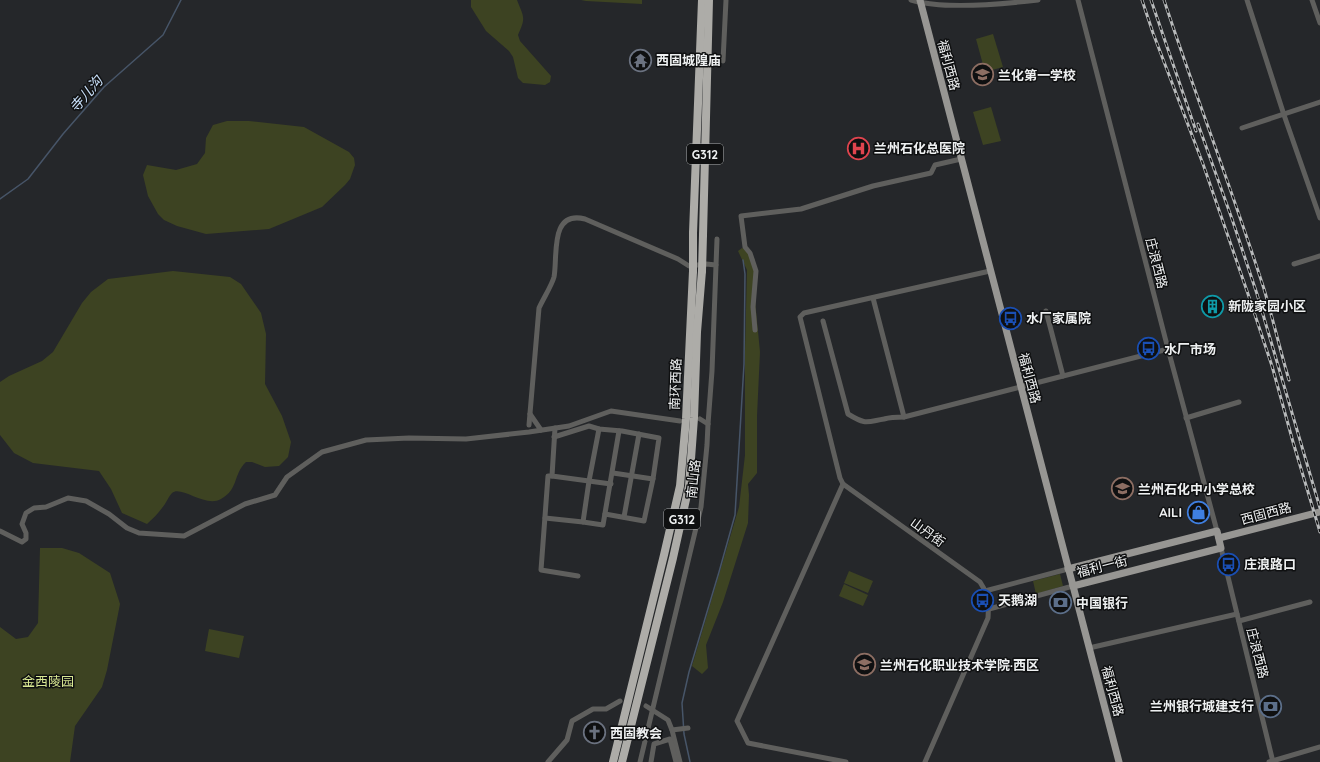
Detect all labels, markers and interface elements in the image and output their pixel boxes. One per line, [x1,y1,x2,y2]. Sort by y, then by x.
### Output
street label: 福利西路 [935,38,963,92]
temple icon: 西固城隍庙 [627,47,653,73]
place label: 西固城隍庙 [656,52,721,68]
school or university icon: 兰化第一学校 [970,62,996,88]
place label: 兰化第一学校 [998,67,1076,83]
water label: 寺儿沟 [65,71,108,116]
hospital icon: 兰州石化总医院 [845,135,871,161]
place label: 兰州石化总医院 [874,140,965,156]
road number: G312 [687,144,723,164]
street label: 庄浪西路 [1143,236,1171,290]
building icon: 新陇家园小区 [1200,293,1226,319]
place label: 新陇家园小区 [1228,298,1306,314]
bus stop icon: 水厂家属院 [998,305,1024,331]
place label: 水厂家属院 [1026,310,1091,326]
bus stop icon: 水厂市场 [1136,336,1162,362]
place label: 水厂市场 [1164,341,1216,357]
street label: 福利西路 [1016,351,1044,405]
street label: 南环西路 [666,358,684,410]
street label: 南山路 [683,459,703,499]
school or university icon: 兰州石化中小学总校 [1110,476,1136,502]
place label: 兰州石化中小学总校 [1138,481,1255,497]
shop icon: AILI [1185,499,1211,525]
street label: 西固西路 [1239,499,1293,527]
place label: AILI [1159,504,1182,520]
road number: G312 [664,509,700,529]
street label: 山丹街 [908,514,948,550]
bus stop icon: 庄浪路口 [1215,551,1241,577]
street label: 福利一街 [1075,552,1129,580]
place label: 庄浪路口 [1244,556,1296,572]
bus stop icon: 天鹅湖 [970,587,996,613]
bank icon: 中国银行 [1047,590,1073,616]
place label: 天鹅湖 [998,592,1037,608]
place label: 中国银行 [1076,595,1128,611]
street label: 庄浪西路 [1244,626,1272,680]
school or university icon: 兰州石化职业技术学院·西区 [851,652,877,678]
place label: 兰州石化职业技术学院·西区 [880,657,1039,673]
street label: 福利西路 [1099,664,1127,718]
park label: 金西陵园 [22,673,74,689]
bank icon: 兰州银行城建支行 [1257,693,1283,719]
place label: 兰州银行城建支行 [1150,698,1254,714]
church icon: 西固教会 [581,720,607,746]
place label: 西固教会 [610,725,662,741]

